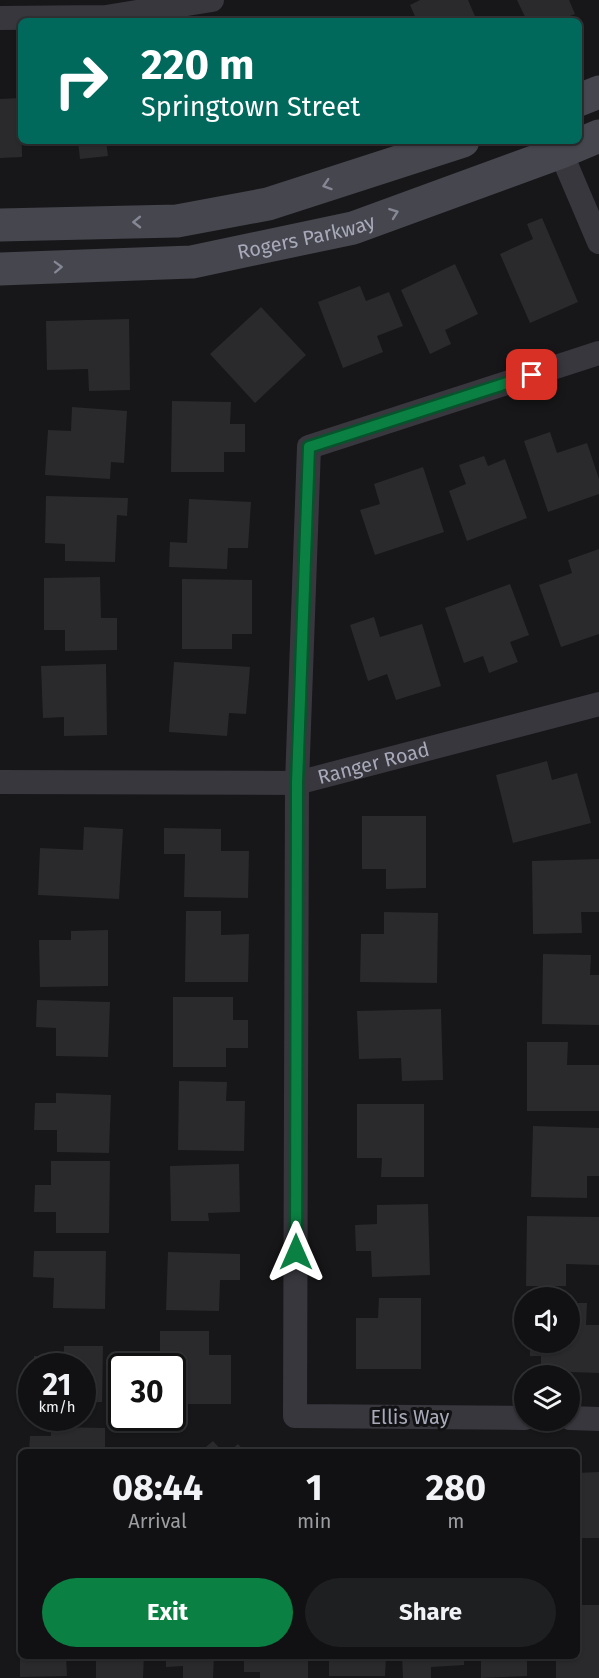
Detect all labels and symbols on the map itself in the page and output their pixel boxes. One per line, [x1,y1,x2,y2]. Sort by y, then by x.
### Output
one-way arrow [322,177,333,190]
one-way arrow [388,207,399,220]
street label: Rogers Parkway [235,209,378,264]
one-way arrow [132,216,141,228]
one-way arrow [54,261,63,273]
pin [506,349,557,400]
street label: Ranger Road [315,737,432,789]
position arrow [264,1220,328,1284]
speed limit sign: 30 [108,1353,186,1431]
street label: Ellis Way [371,1405,450,1429]

